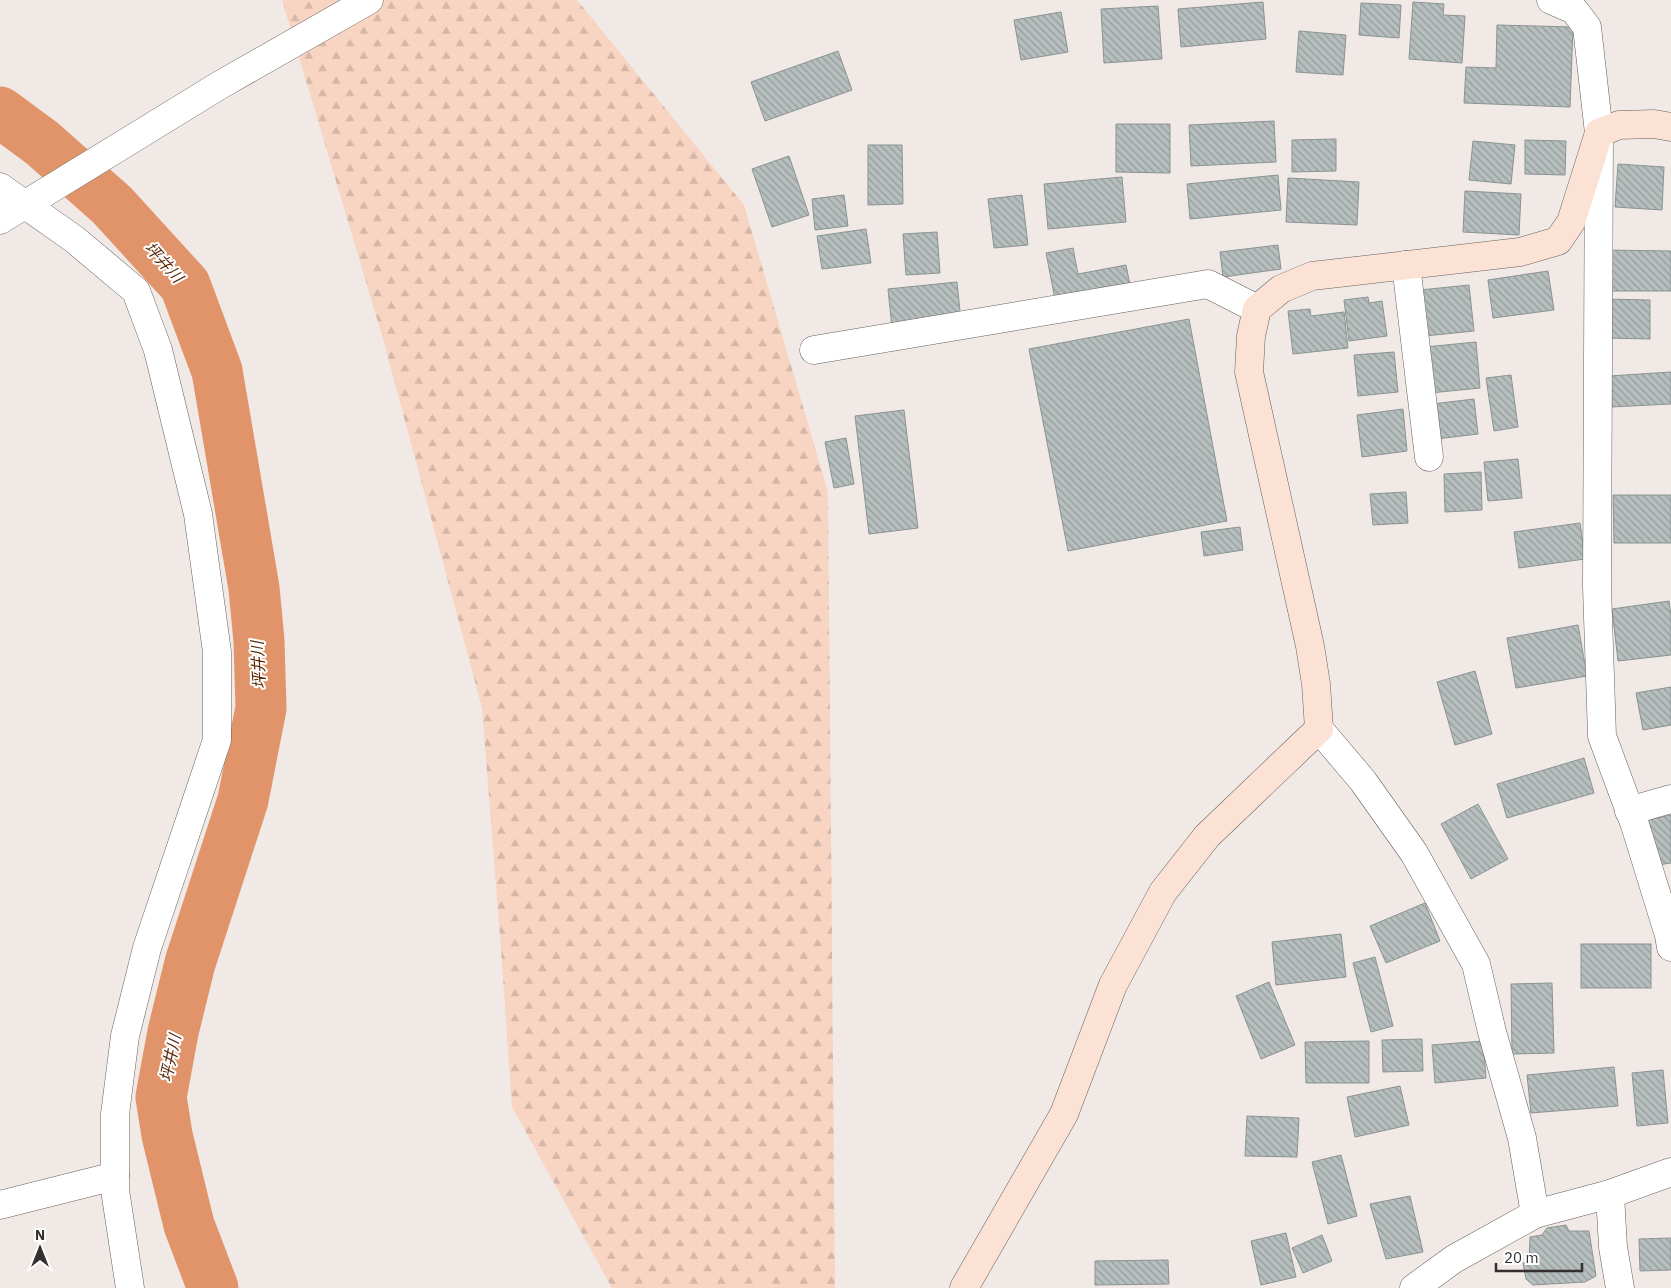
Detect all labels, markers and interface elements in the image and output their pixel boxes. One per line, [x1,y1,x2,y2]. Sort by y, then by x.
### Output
water label: 坪井川 [141,237,189,288]
water label: 坪井川 [247,639,269,689]
water label: 坪井川 [155,1030,185,1084]
north arrow [15,1223,65,1273]
text: N [35,1226,45,1244]
scale bar [1496,1240,1582,1272]
text: 20 m [1504,1248,1539,1267]

